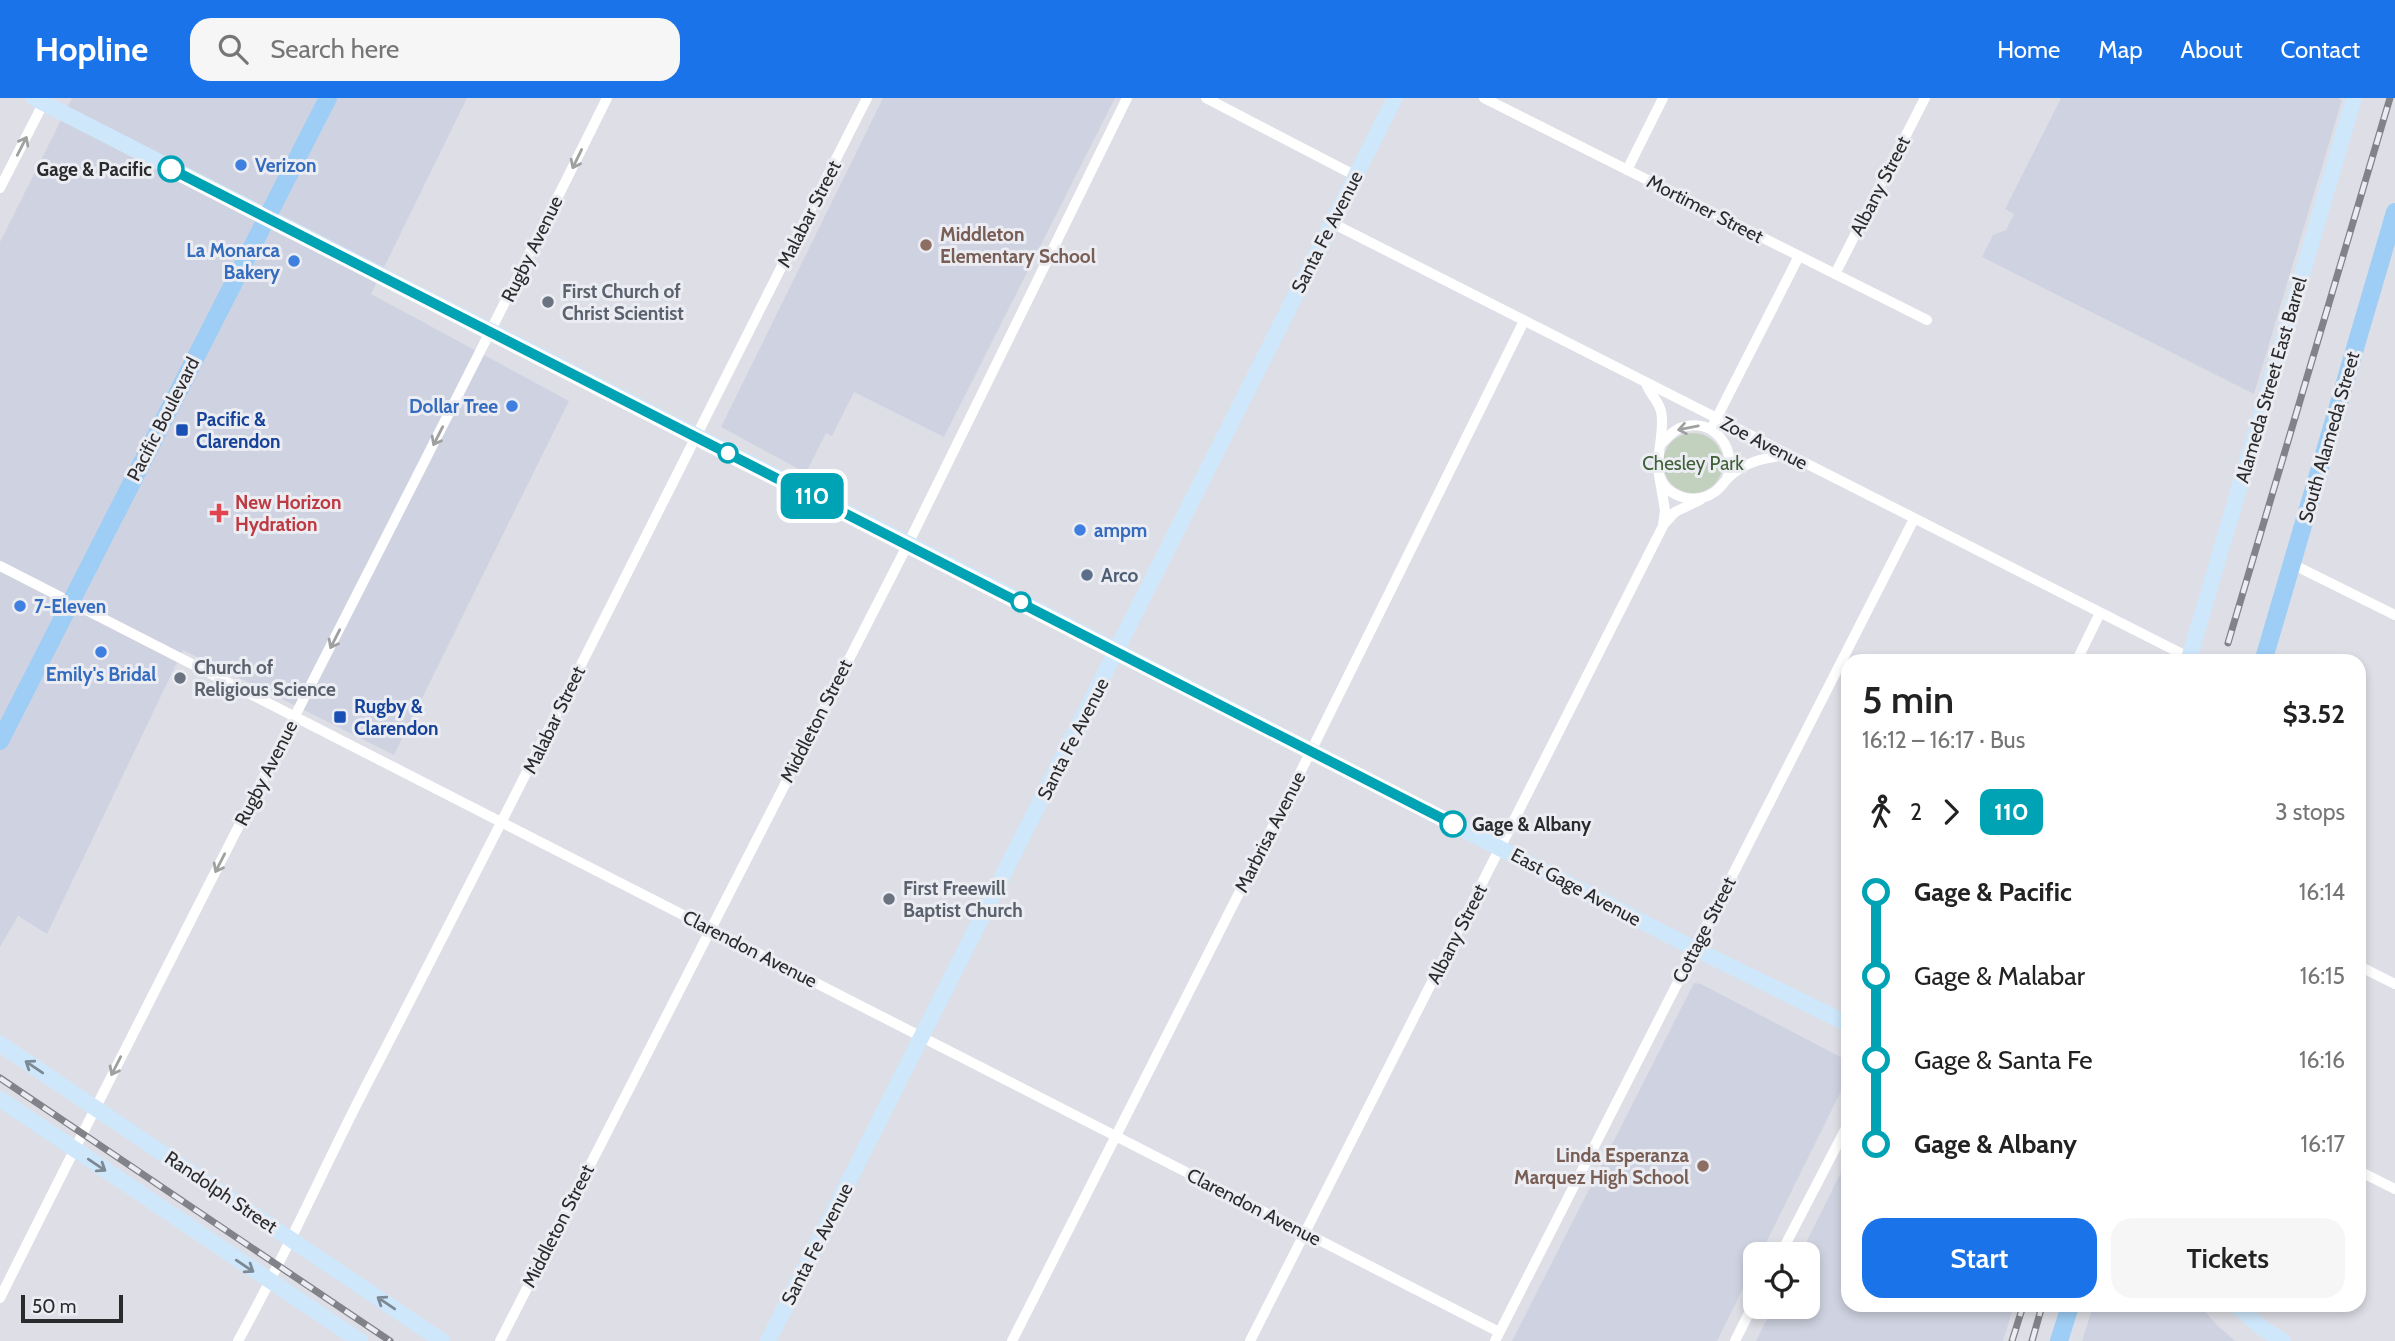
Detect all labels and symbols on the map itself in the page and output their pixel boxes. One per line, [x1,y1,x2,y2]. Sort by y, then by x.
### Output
street label: Albany Street [1845,132,1915,240]
one-way arrow [16,136,29,157]
one-way arrow [569,148,583,169]
place label: Verizon [255,154,317,177]
marker: Gage & Pacific [158,156,184,182]
street label: Malabar Street [772,156,846,271]
marker: Verizon [233,157,249,173]
place label: Gage & Pacific [37,158,152,181]
street label: Santa Fe Avenue [1286,167,1368,297]
street label: Mortimer Street [1643,170,1768,248]
street label: Rugby Avenue [496,192,568,306]
place label: Middleton Elementary School [940,223,1096,268]
marker: Middleton Elementary School [918,237,934,253]
place label: La Monarca Bakery [186,239,281,284]
marker: La Monarca Bakery [286,253,302,269]
street label: Alameda Street East Barrel [2231,274,2312,486]
place label: First Church of Christ Scientist [562,280,684,325]
marker: First Church of Christ Scientist [540,294,556,310]
street label: South Alameda Street [2294,348,2365,525]
street label: Pacific Boulevard [122,353,204,485]
place label: Dollar Tree [409,395,498,418]
marker: Dollar Tree [504,398,520,414]
place label: Pacific & Clarendon [196,408,281,453]
street label: Zoe Avenue [1717,411,1812,475]
marker: Pacific & Clarendon [174,422,190,438]
one-way arrow [1677,422,1699,435]
one-way arrow [430,425,444,446]
unlabelled marker [718,443,738,463]
park label: Chesley Park [1642,452,1744,475]
line badge: 110 [772,473,852,519]
place label: New Horizon Hydration [235,491,341,536]
marker: New Horizon Hydration [209,503,229,523]
place label: ampm [1094,519,1147,542]
marker: ampm [1072,522,1088,538]
place label: Arco [1101,564,1139,587]
marker: Arco [1079,567,1095,583]
unlabelled marker [1011,592,1031,612]
place label: 7-Eleven [34,595,106,618]
marker: 7-Eleven [12,598,28,614]
one-way arrow [327,628,341,649]
marker: Emily's Bridal [93,644,109,660]
street label: Middleton Street [775,655,857,786]
place label: Church of Religious Science [194,656,336,701]
street label: Malabar Street [518,662,590,778]
place label: Emily's Bridal [46,663,156,686]
marker: Church of Religious Science [172,670,188,686]
street label: Santa Fe Avenue [1032,674,1114,804]
place label: Rugby & Clarendon [354,695,439,740]
marker: Rugby & Clarendon [332,709,348,725]
street label: Rugby Avenue [230,716,302,830]
street label: Marbrisa Avenue [1230,767,1310,896]
marker: Gage & Albany [1440,811,1466,837]
place label: Gage & Albany [1472,813,1592,836]
street label: East Gage Avenue [1507,843,1645,931]
one-way arrow [212,853,226,873]
street label: Cottage Street [1667,873,1741,987]
place label: First Freewill Baptist Church [903,877,1023,922]
street label: Albany Street [1422,880,1492,988]
marker: First Freewill Baptist Church [881,891,897,907]
street label: Clarendon Avenue [679,905,821,993]
one-way arrow [109,1055,123,1076]
one-way arrow [25,1060,44,1074]
place label: Linda Esperanza Marquez High School [1514,1144,1690,1189]
street label: Randolph Street [160,1146,282,1238]
one-way arrow [87,1158,106,1172]
marker: Linda Esperanza Marquez High School [1695,1158,1711,1174]
street label: Middleton Street [517,1160,599,1291]
street label: Clarendon Avenue [1183,1163,1325,1251]
street label: Santa Fe Avenue [776,1179,858,1309]
one-way arrow [235,1259,255,1273]
scale bar [21,1292,122,1324]
one-way arrow [376,1296,396,1310]

